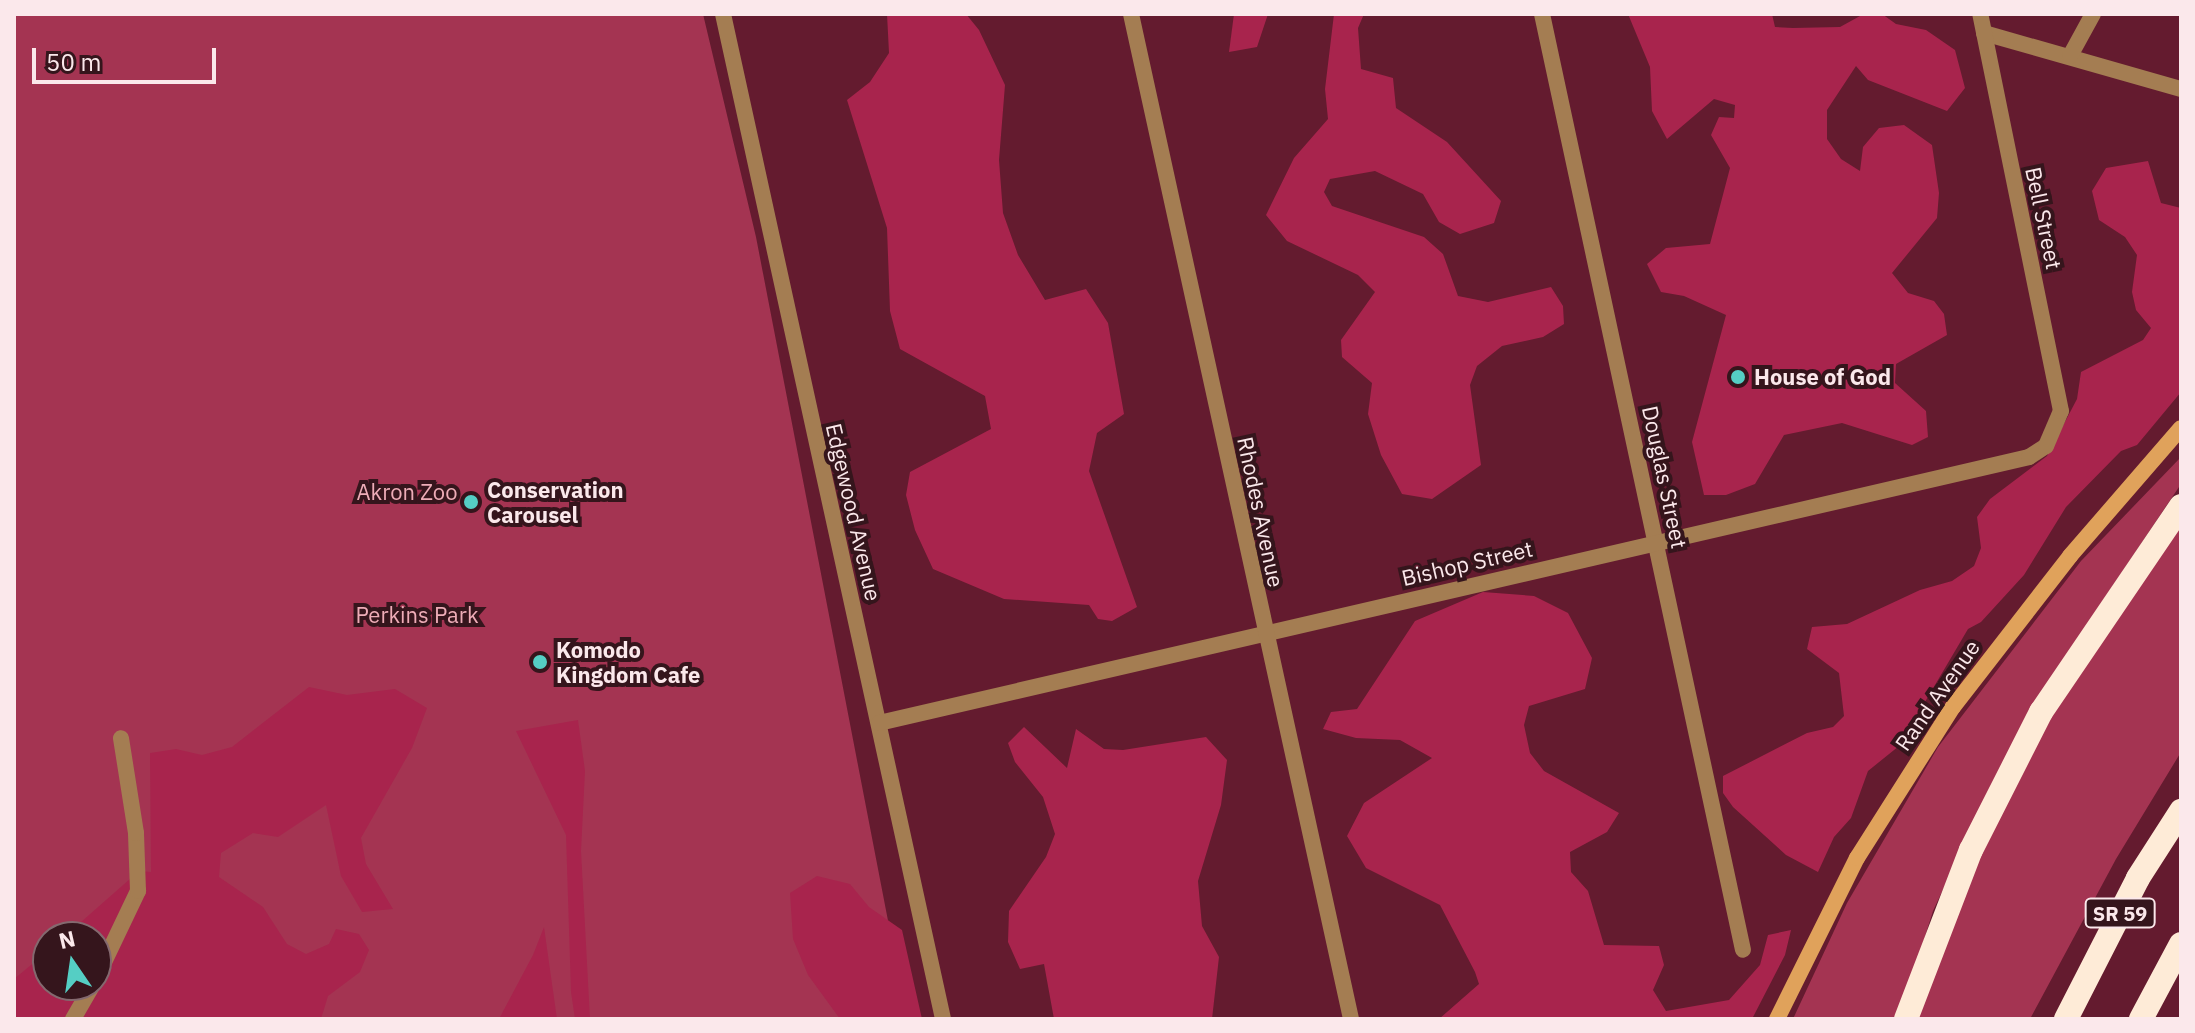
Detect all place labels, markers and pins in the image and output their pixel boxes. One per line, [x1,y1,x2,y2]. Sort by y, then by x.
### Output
place label: House of God [1754,364,1891,390]
marker: House of God [1729,368,1747,386]
place label: Conservation Carousel [487,476,624,528]
marker: Conservation Carousel [462,493,480,511]
place label: Komodo Kingdom Cafe [556,636,700,688]
marker: Komodo Kingdom Cafe [531,653,549,671]

